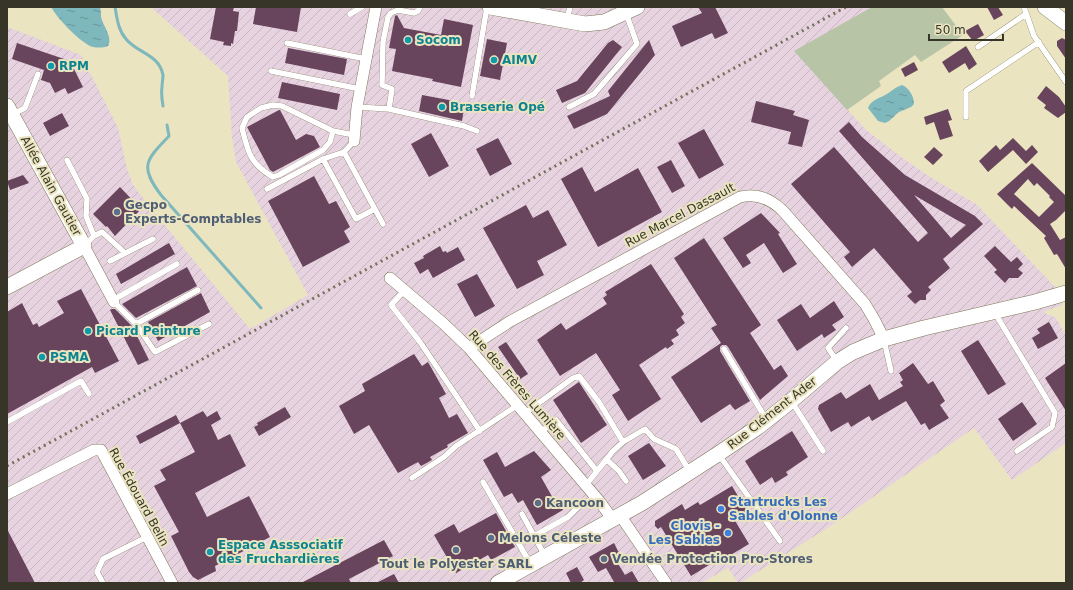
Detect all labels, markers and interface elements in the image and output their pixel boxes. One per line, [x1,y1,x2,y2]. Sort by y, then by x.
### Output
scale bar [929,16,1003,42]
text: 50 m [935,23,966,37]
place label: Socom [416,33,461,47]
marker: Socom [403,35,413,45]
place label: AIMV [502,53,538,67]
marker: AIMV [489,55,499,65]
place label: RPM [59,59,89,73]
marker: RPM [46,61,56,71]
place label: Brasserie Opé [450,100,545,114]
marker: Brasserie Opé [437,102,447,112]
street label: Allée Alain Gautier [18,134,84,238]
street label: Rue Marcel Dassault [623,180,737,250]
place label: Gecpo Experts-Comptables [125,198,261,226]
marker: Gecpo Experts-Comptables [112,207,122,217]
place label: Picard Peinture [96,324,201,338]
marker: Picard Peinture [83,326,93,336]
street label: Rue des Frères Lumière [466,327,568,443]
place label: PSMA [50,350,89,364]
marker: PSMA [37,352,47,362]
street label: Rue Clément Ader [725,374,819,452]
street label: Rue Édouard Belin [106,445,173,549]
place label: Startrucks Les Sables d'Olonne [729,495,838,523]
place label: Kancoon [546,496,604,510]
marker: Kancoon [533,498,543,508]
marker: Startrucks Les Sables d'Olonne [716,504,726,514]
place label: Clovis - Les Sables [648,519,720,547]
marker: Clovis - Les Sables [723,528,733,538]
place label: Melons Céleste [499,531,602,545]
marker: Melons Céleste [486,533,496,543]
place label: Espace Asssociatif des Fruchardières [218,538,344,566]
marker: Tout le Polyester SARL [451,545,461,555]
marker: Espace Asssociatif des Fruchardières [205,547,215,557]
place label: Vendée Protection Pro-Stores [612,552,813,566]
marker: Vendée Protection Pro-Stores [599,554,609,564]
place label: Tout le Polyester SARL [380,557,533,571]

